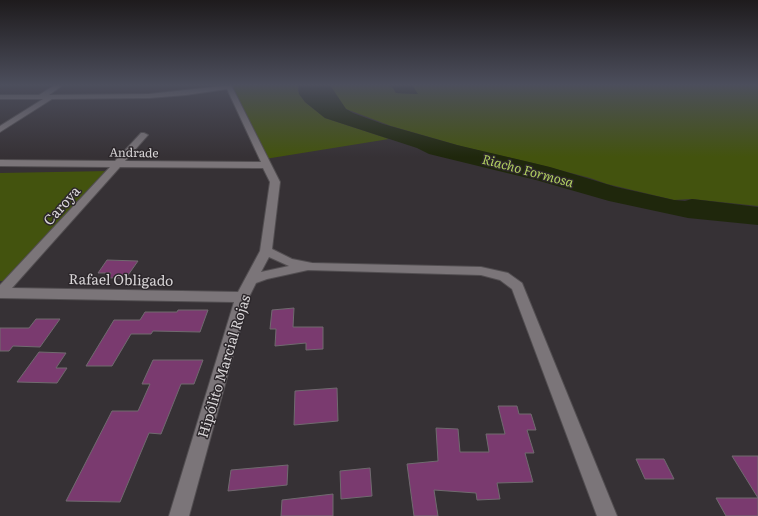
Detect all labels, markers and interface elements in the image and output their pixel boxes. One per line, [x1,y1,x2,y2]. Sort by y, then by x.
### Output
street label: Andrade [109,143,159,161]
water label: Riacho Formosa [480,149,576,191]
street label: Caroya [38,181,84,229]
street label: Rafael Obligado [68,268,174,290]
street label: Hipólito Marcial Rojas [192,292,254,440]

